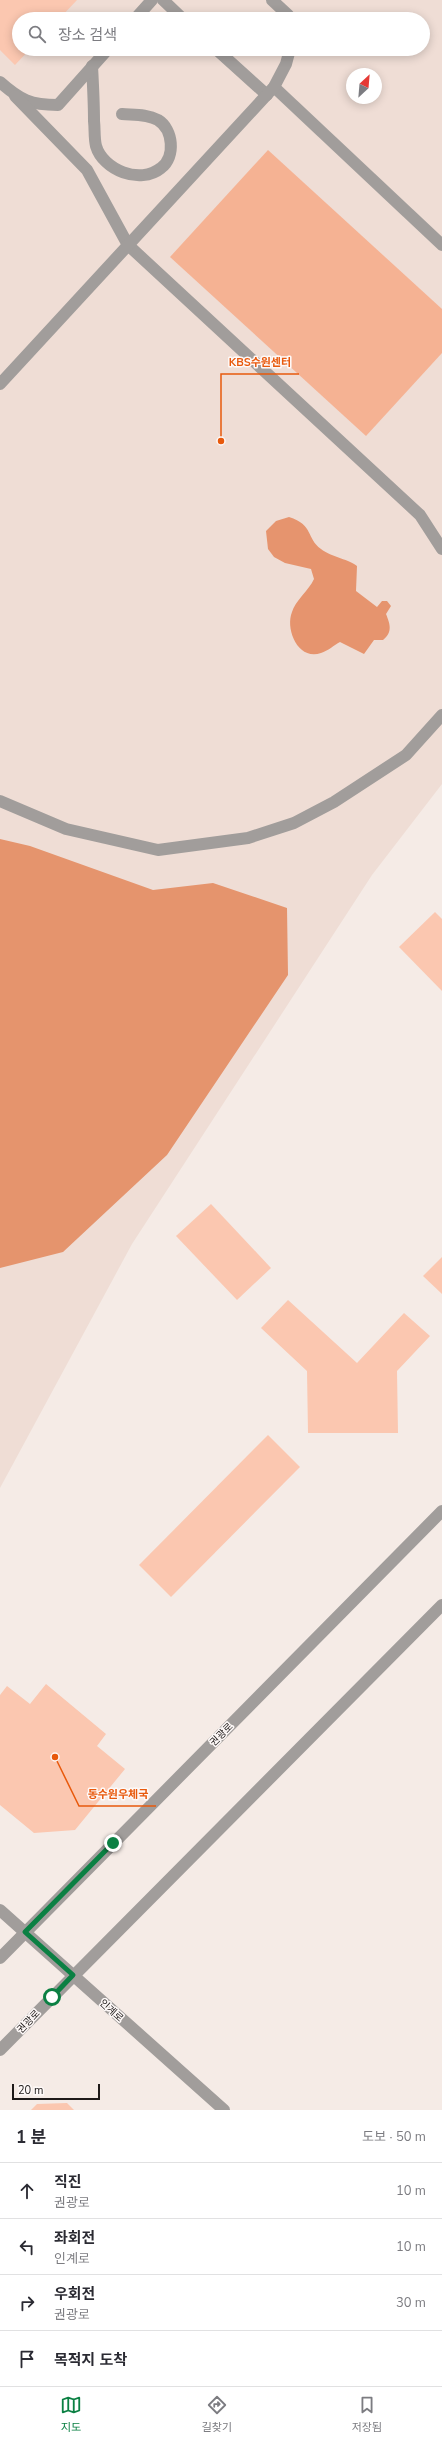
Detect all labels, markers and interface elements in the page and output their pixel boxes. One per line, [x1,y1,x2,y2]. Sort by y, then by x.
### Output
search box [12,12,430,56]
icon: search [26,23,48,45]
text: 장소 검색 [58,25,117,45]
north arrow [346,68,382,104]
callout: KBS수원센터 [221,351,299,374]
text: KBS수원센터 [229,355,291,370]
street label: 권광로 [207,1720,236,1749]
callout: 동수원우체국 [79,1783,156,1806]
text: 동수원우체국 [88,1787,148,1802]
route end [104,1834,122,1852]
route start [43,1988,61,2006]
street label: 인계로 [96,1996,126,2025]
street label: 권광로 [14,2007,43,2036]
scale bar [12,2082,100,2101]
text: 20 m [18,2083,43,2098]
text: 1 분 [16,2126,46,2149]
text: 도보 · 50 m [362,2128,426,2146]
text: 직진 [54,2172,82,2192]
icon: ahead [16,2180,38,2202]
text: 10 m [396,2182,426,2200]
text: 권광로 [54,2194,90,2212]
text: 좌회전 [54,2228,95,2248]
icon: left [16,2236,38,2258]
text: 10 m [396,2238,426,2256]
text: 인계로 [54,2250,90,2268]
text: 우회전 [54,2284,95,2304]
icon: right [16,2292,38,2314]
text: 30 m [396,2294,426,2312]
text: 권광로 [54,2306,90,2324]
icon: arrive [16,2348,38,2370]
text: 목적지 도착 [54,2350,127,2370]
tab: 지도 [60,2394,82,2435]
tab: 길찾기 [202,2394,232,2435]
tab: 저장됨 [352,2394,382,2435]

